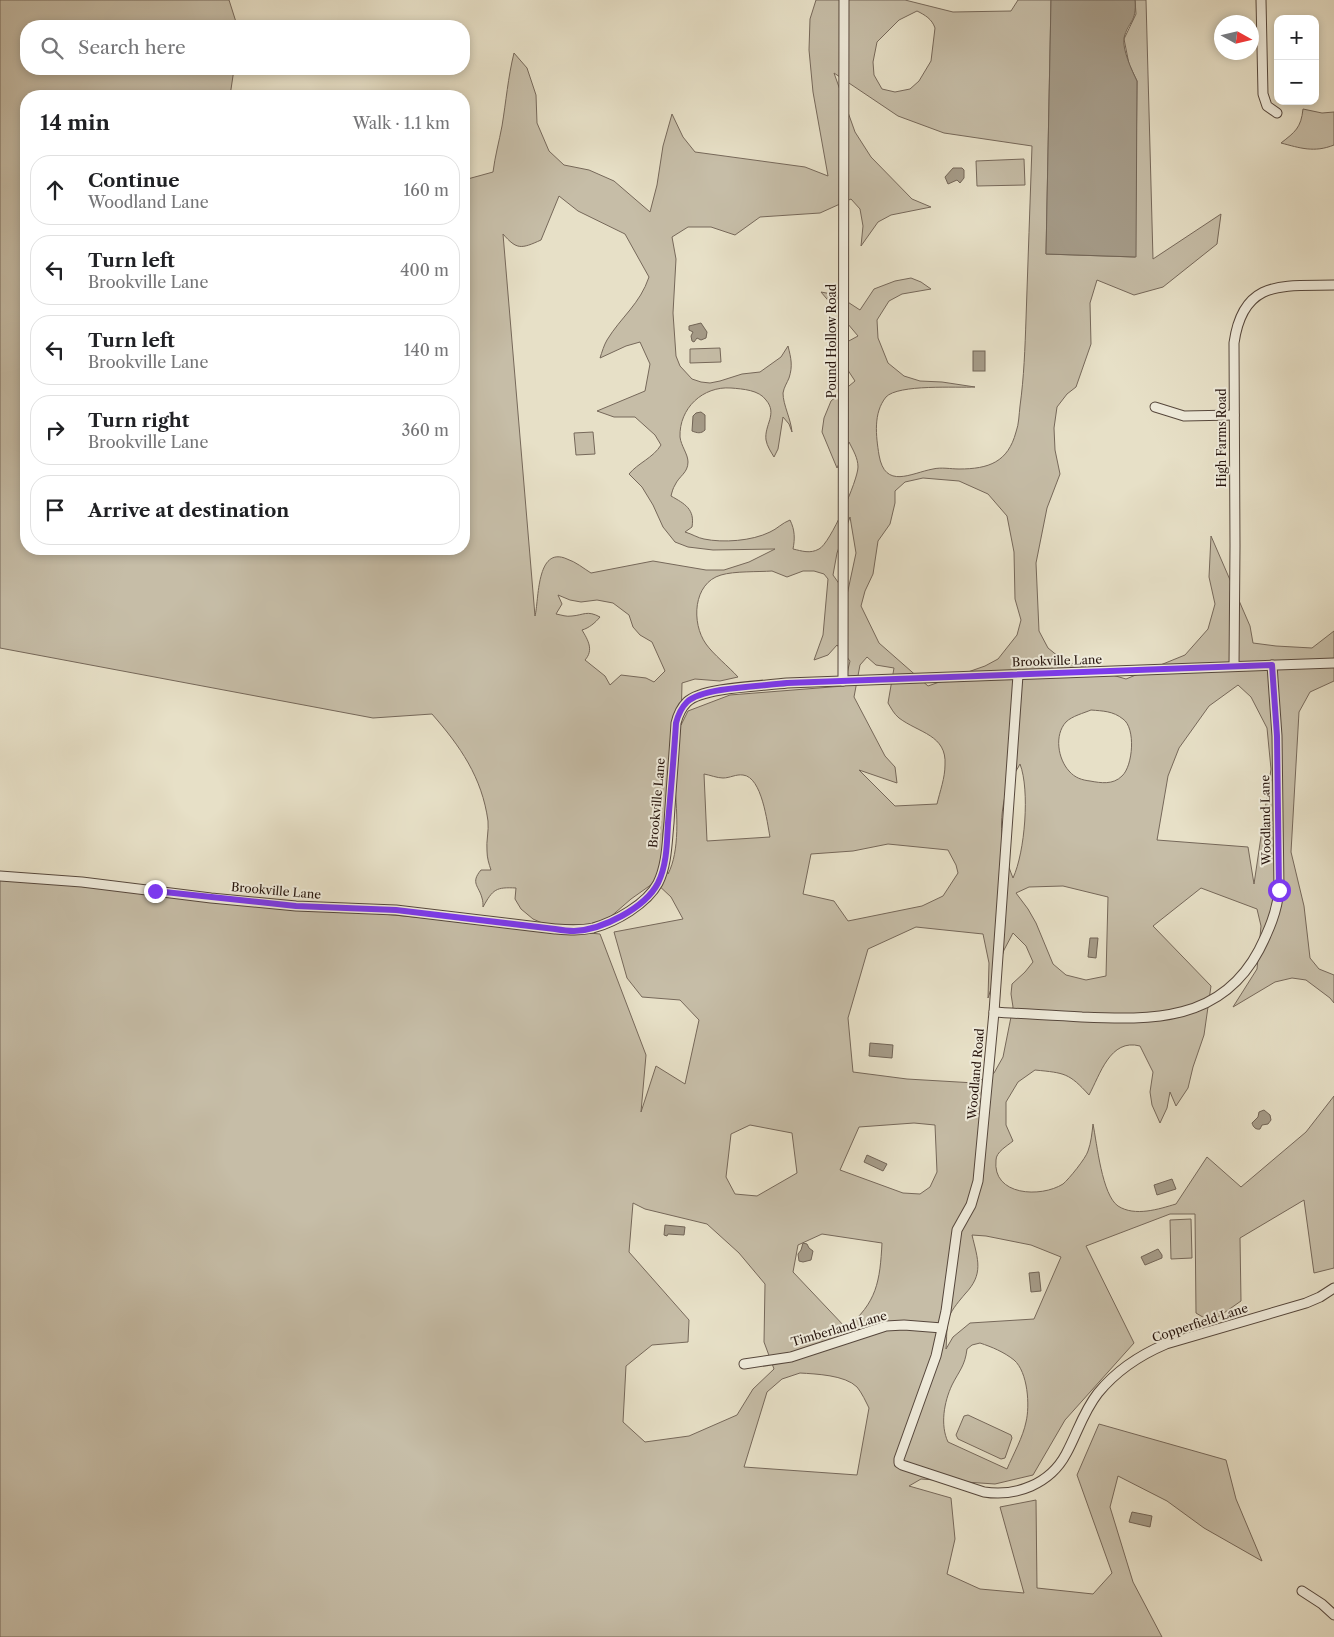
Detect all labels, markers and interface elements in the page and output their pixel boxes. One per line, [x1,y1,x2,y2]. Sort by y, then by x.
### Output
north arrow [1214,15,1259,60]
map controls [1274,15,1319,105]
button: + [1274,15,1319,60]
search box [20,20,470,75]
icon: search [38,34,66,62]
text: Search here [78,36,186,59]
button: − [1274,60,1319,105]
text: 14 min [40,110,110,135]
text: Walk · 1.1 km [353,113,450,133]
text: Continue [88,169,180,192]
icon: ahead [41,176,69,204]
text: 160 m [404,180,449,200]
text: Woodland Lane [88,192,209,212]
text: Turn left [88,249,175,272]
icon: left [41,256,69,284]
text: 400 m [400,260,449,280]
text: Brookville Lane [88,272,208,292]
street label: Pound Hollow Road [824,283,839,398]
text: Turn left [88,329,175,352]
icon: left [41,336,69,364]
text: 140 m [404,340,449,360]
text: Brookville Lane [88,352,208,372]
street label: High Farms Road [1214,388,1229,488]
text: Turn right [88,409,189,432]
icon: right [41,416,69,444]
text: 360 m [402,420,449,440]
text: Brookville Lane [88,432,208,452]
icon: arrive [41,496,69,524]
text: Arrive at destination [88,499,289,522]
street label: Brookville Lane [1012,651,1103,670]
street label: Brookville Lane [645,757,668,849]
street label: Woodland Lane [1257,774,1274,866]
street label: Brookville Lane [230,879,322,902]
route start [1268,879,1291,902]
route end [144,880,167,903]
street label: Woodland Road [964,1027,987,1121]
street label: Copperfield Lane [1150,1300,1250,1345]
street label: Timberland Lane [789,1308,889,1349]

